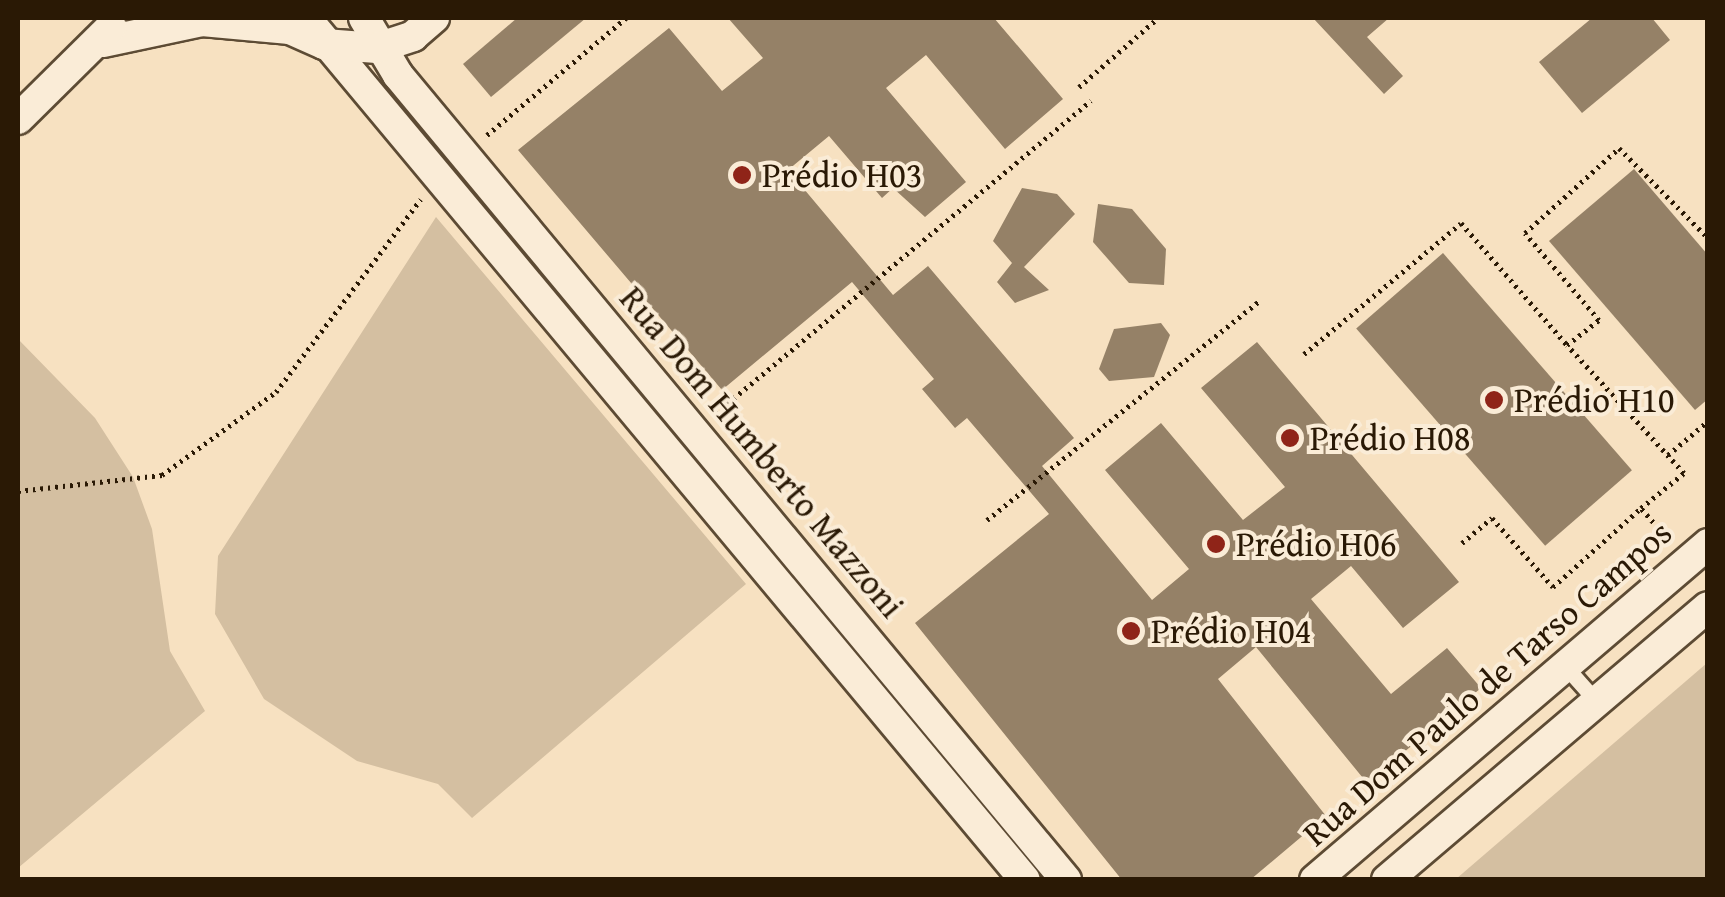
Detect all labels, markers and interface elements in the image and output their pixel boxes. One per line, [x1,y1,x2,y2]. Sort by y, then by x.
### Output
place label: Prédio H03 [762,154,923,196]
marker: Prédio H03 [731,164,753,186]
street label: Rua Dom Humberto Mazzoni [611,278,913,626]
place label: Prédio H10 [1514,379,1675,421]
marker: Prédio H10 [1483,389,1505,411]
place label: Prédio H08 [1310,417,1471,459]
marker: Prédio H08 [1279,427,1301,449]
street label: Rua Dom Paulo de Tarso Campos [1294,511,1680,855]
place label: Prédio H06 [1236,523,1397,565]
marker: Prédio H06 [1205,533,1227,555]
place label: Prédio H04 [1151,610,1312,652]
marker: Prédio H04 [1120,620,1142,642]

